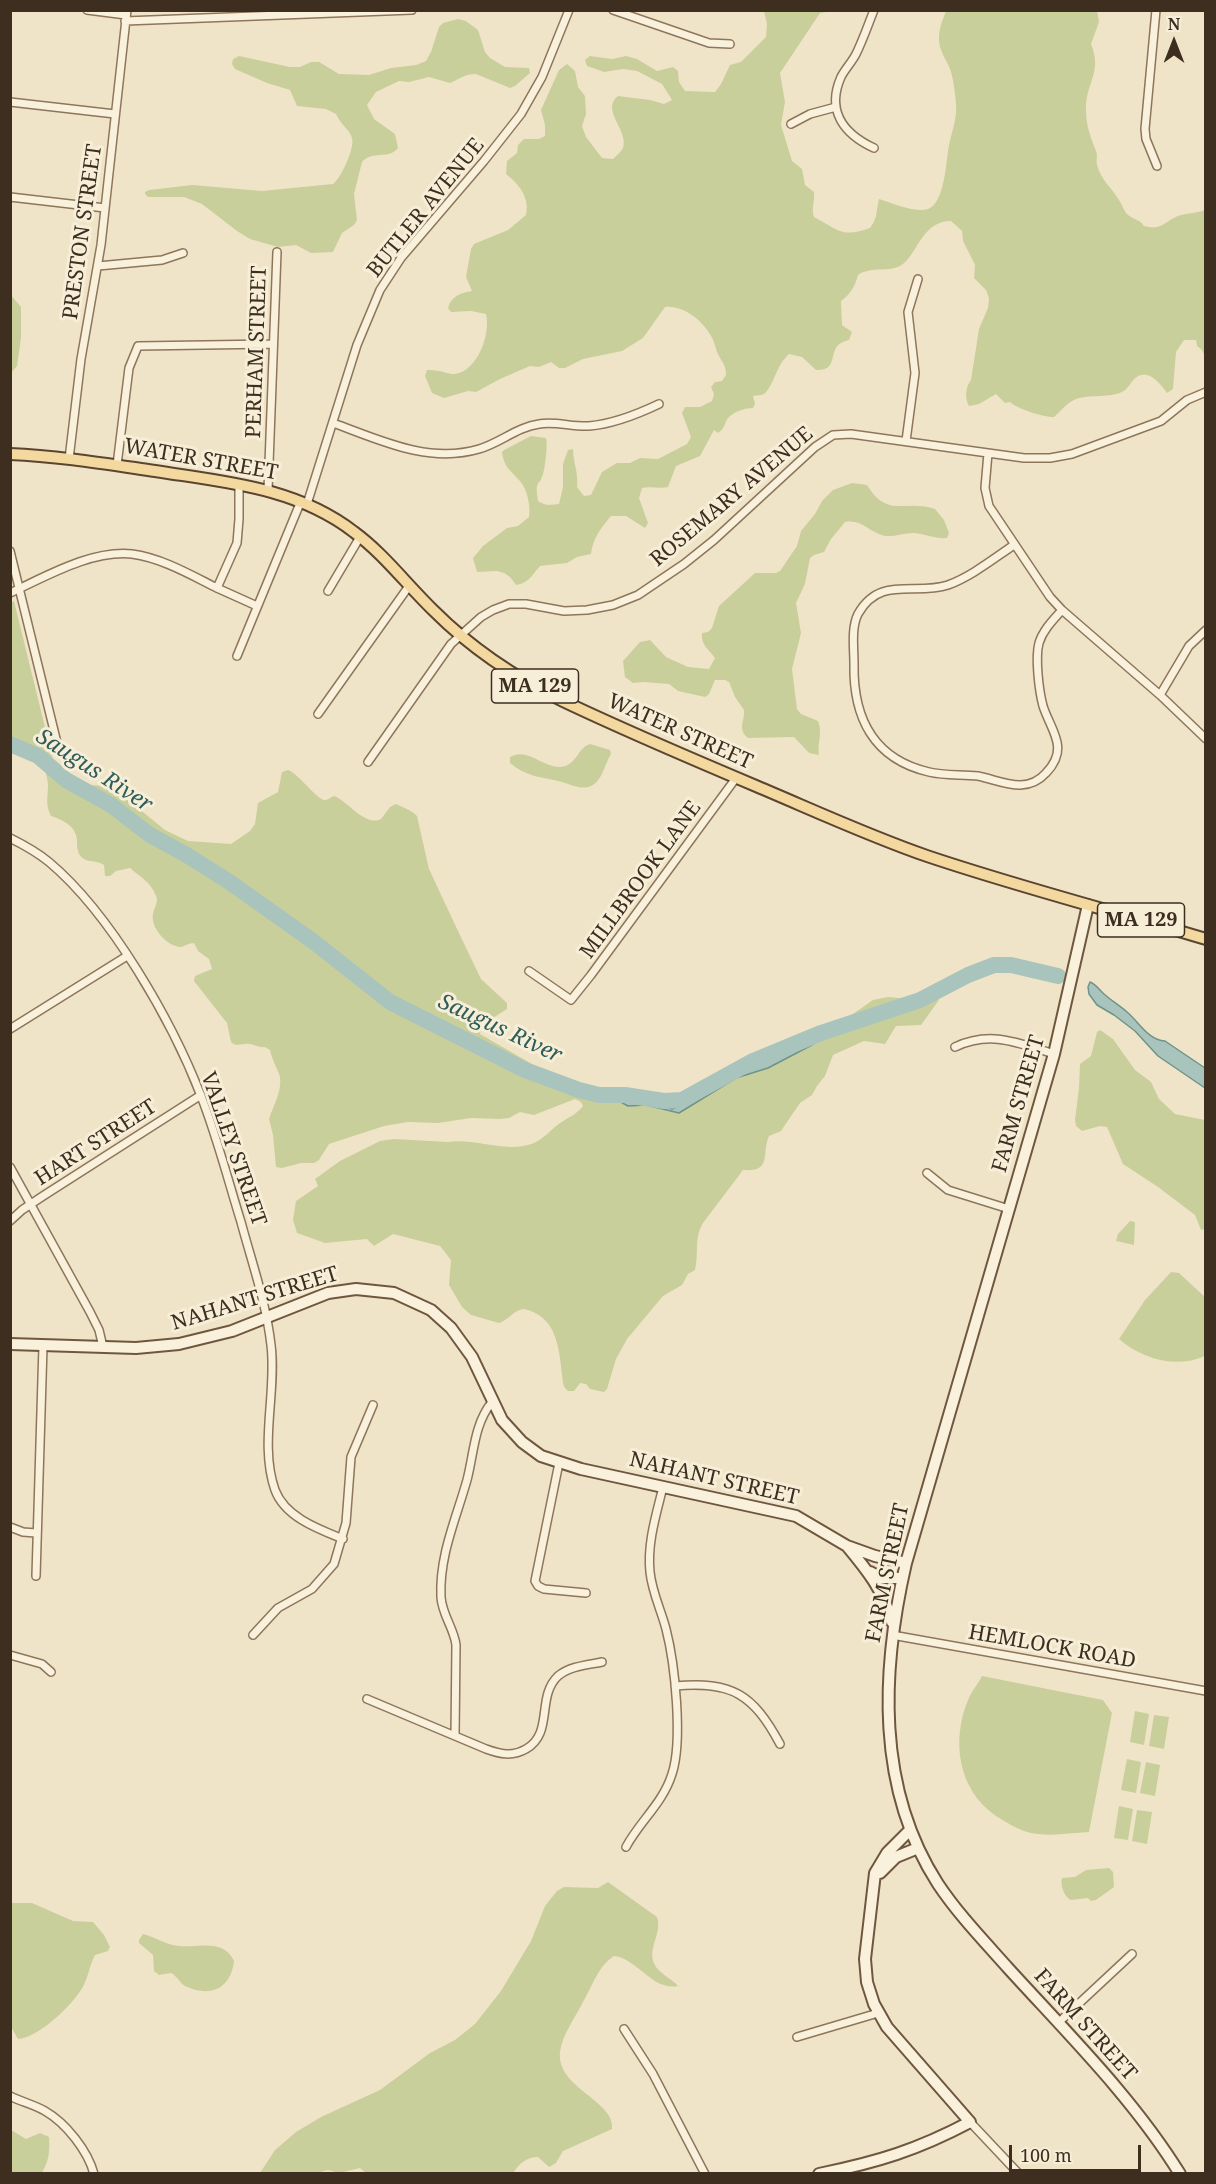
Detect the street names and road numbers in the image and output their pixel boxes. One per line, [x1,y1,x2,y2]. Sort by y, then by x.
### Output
street label: BUTLER AVENUE [362,133,490,283]
street label: PRESTON STREET [58,143,108,321]
street label: PERHAM STREET [241,265,273,439]
street label: ROSEMARY AVENUE [646,422,818,572]
street label: WATER STREET [122,434,280,486]
road number: MA 129 [492,669,578,703]
street label: WATER STREET [604,689,756,775]
street label: MILLBROOK LANE [575,796,707,964]
road number: MA 129 [1098,903,1184,937]
street label: FARM STREET [987,1033,1051,1175]
street label: VALLEY STREET [195,1069,271,1229]
street label: HART STREET [30,1094,162,1192]
street label: NAHANT STREET [168,1262,342,1336]
street label: NAHANT STREET [627,1447,801,1511]
street label: FARM STREET [861,1501,915,1645]
street label: HEMLOCK ROAD [966,1620,1138,1674]
street label: FARM STREET [1028,1964,1142,2086]

